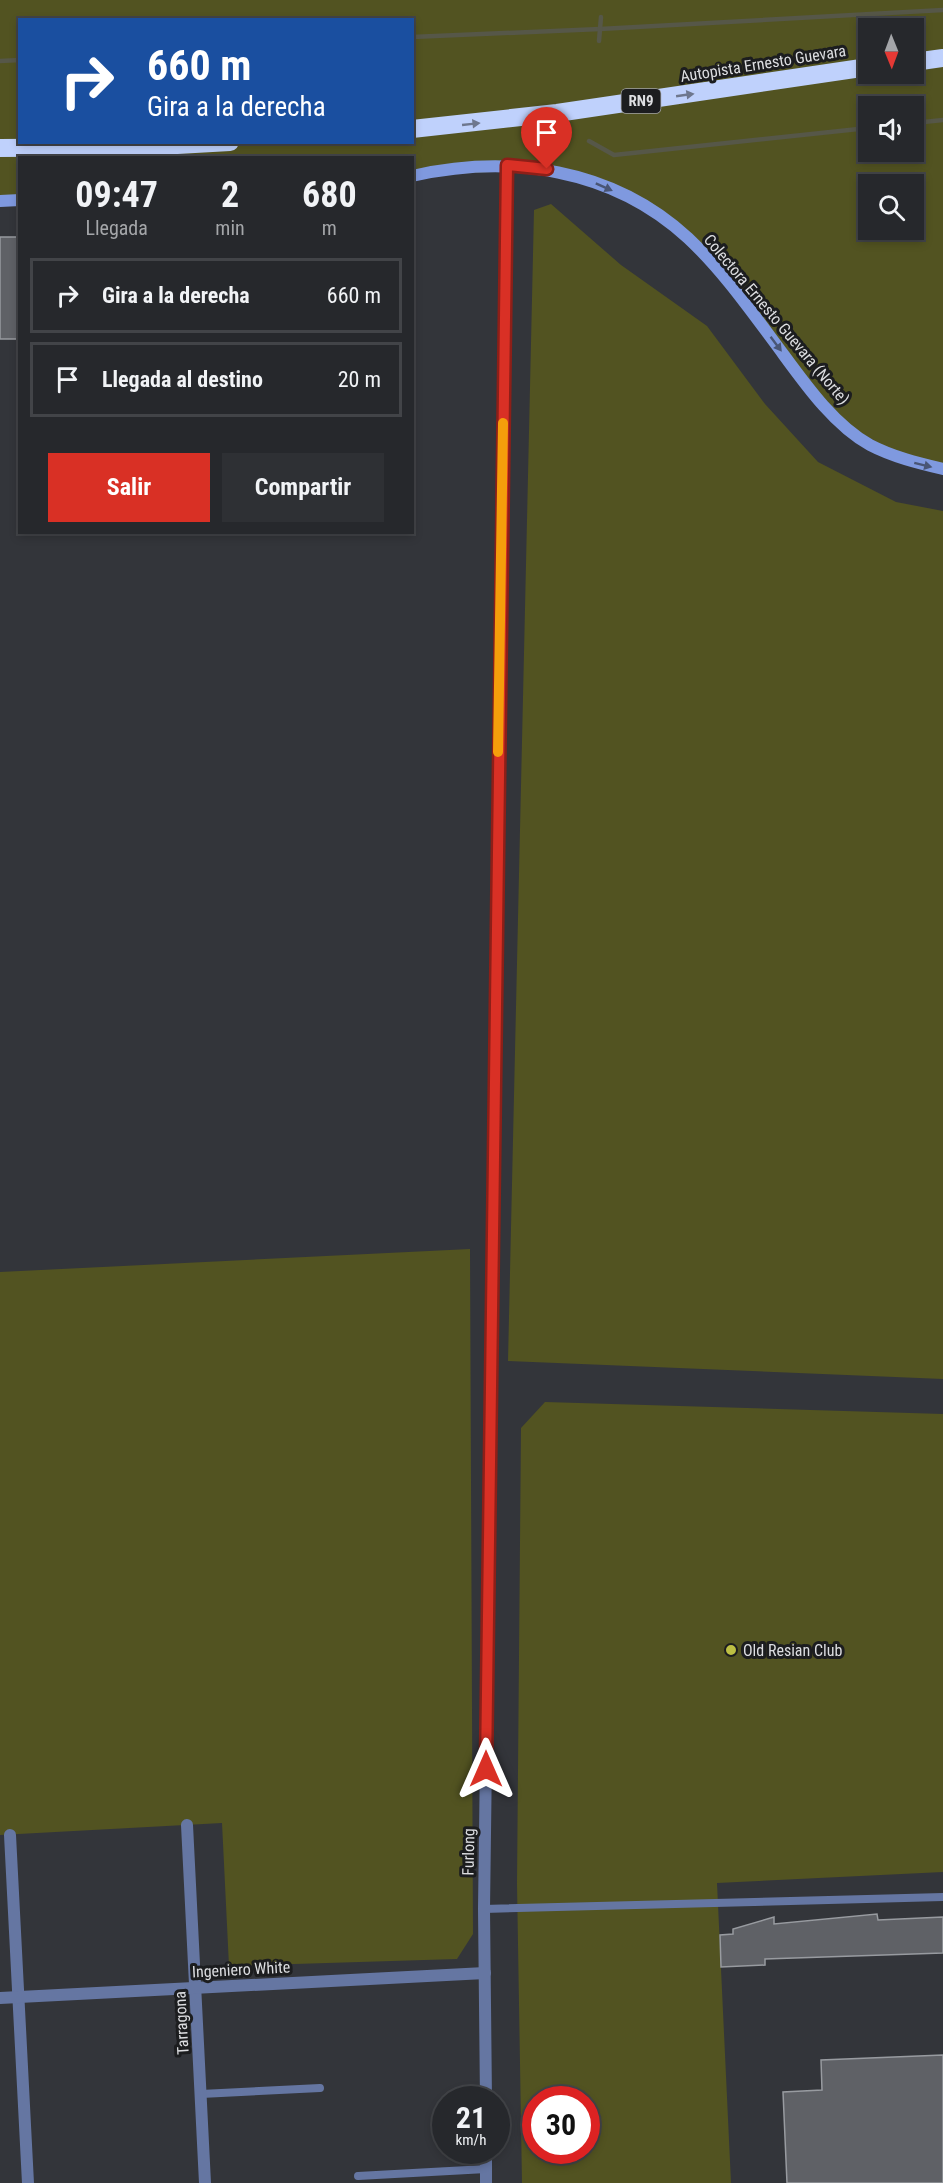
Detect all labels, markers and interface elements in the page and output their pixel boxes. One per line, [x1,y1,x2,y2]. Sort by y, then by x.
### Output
north arrow [858,18,924,84]
map controls [858,18,924,240]
text: 660 m [147,41,252,90]
street label: Autopista Ernesto Guevara [679,41,847,86]
icon: right [48,42,126,120]
road number: RN9 [622,89,660,113]
text: Gira a la derecha [147,91,326,123]
one-way arrow [675,91,694,100]
button: sound [858,96,924,162]
pin [521,107,572,169]
icon: arrive [530,116,563,149]
one-way arrow [461,119,480,129]
text: 09:47 [75,174,158,216]
text: 2 [221,174,239,216]
text: 680 [302,174,357,216]
button: search [858,174,924,240]
one-way arrow [596,182,614,192]
text: Llegada [85,216,148,240]
text: min [215,216,245,240]
text: m [322,216,337,240]
street label: Colectora Ernesto Guevara (Norte) [700,230,853,408]
icon: right [51,279,84,312]
text: Gira a la derecha [102,283,250,308]
text: 660 m [327,283,381,308]
one-way arrow [770,337,782,352]
icon: arrive [51,363,84,396]
text: Llegada al destino [102,367,263,392]
text: 20 m [338,367,381,392]
button: Salir [48,453,210,522]
button: Compartir [222,453,384,522]
one-way arrow [914,460,933,470]
place label: Old Resian Club [743,1641,842,1660]
marker: Old Resian Club [724,1643,738,1657]
position arrow [454,1737,518,1801]
street label: Furlong [459,1828,478,1876]
street label: Ingeniero White [191,1957,291,1982]
street label: Tarragona [170,1991,193,2055]
speed limit sign: 30 [522,2086,600,2164]
text: 21 [456,2100,486,2135]
text: km/h [456,2131,486,2149]

